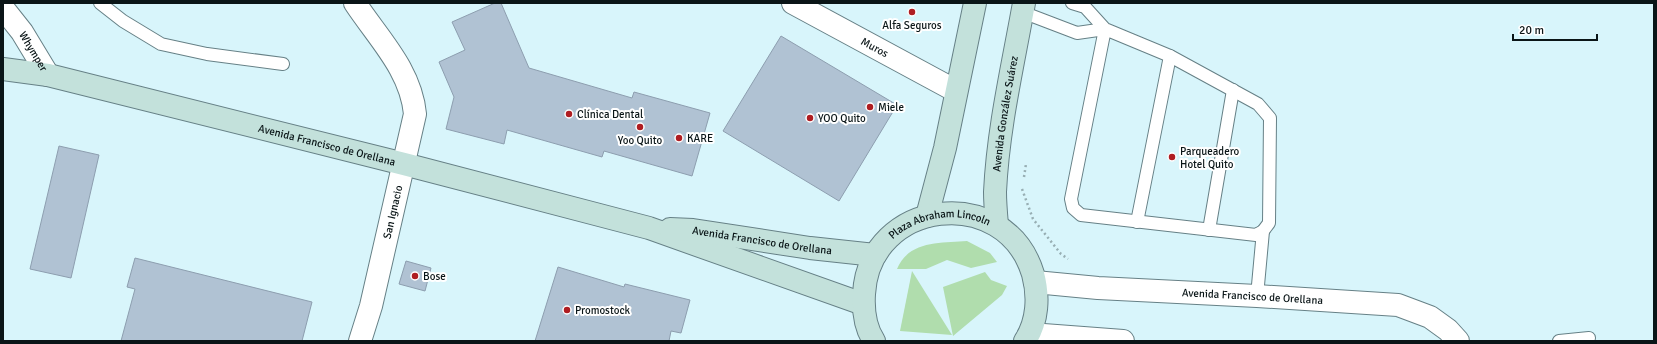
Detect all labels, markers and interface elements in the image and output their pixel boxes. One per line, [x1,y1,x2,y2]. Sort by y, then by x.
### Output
marker: Alfa Seguros [907,7,917,17]
scale bar [1513,16,1597,42]
place label: Alfa Seguros [882,19,942,32]
text: 20 m [1519,23,1544,38]
street label: Whymper [17,29,51,74]
street label: Muros [859,34,891,60]
street label: Avenida González Suárez [990,54,1020,172]
place label: Miele [878,101,904,114]
marker: Miele [865,102,875,112]
place label: Clínica Dental [577,108,643,121]
marker: Clínica Dental [564,109,574,119]
place label: YOO Quito [818,112,866,125]
marker: YOO Quito [805,113,815,123]
street label: Avenida Francisco de Orellana [257,121,397,168]
marker: Yoo Quito [635,122,645,132]
place label: KARE [687,132,713,145]
marker: KARE [674,133,684,143]
place label: Yoo Quito [618,134,662,147]
place label: Parqueadero Hotel Quito [1180,145,1240,171]
marker: Parqueadero Hotel Quito [1167,152,1177,162]
street label: San Ignacio [381,184,406,240]
street label: Plaza Abraham Lincoln [886,207,993,242]
street label: Avenida Francisco de Orellana [691,223,833,257]
place label: Bose [423,270,446,283]
marker: Bose [410,271,420,281]
street label: Avenida Francisco de Orellana [1182,286,1324,307]
place label: Promostock [575,304,631,317]
marker: Promostock [562,305,572,315]

